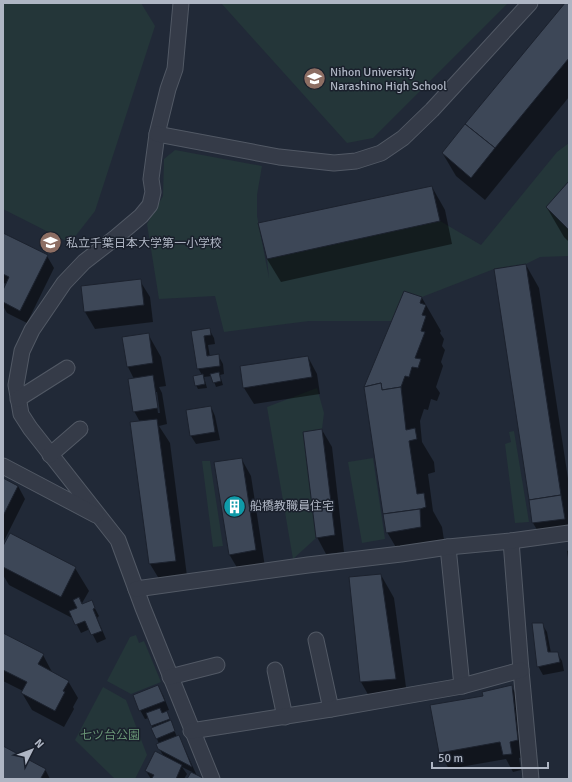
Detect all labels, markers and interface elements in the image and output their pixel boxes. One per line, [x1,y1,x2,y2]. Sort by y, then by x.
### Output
place label: Nihon University Narashino High School [330,65,447,94]
school or university icon: Nihon University Narashino High School [302,66,328,92]
school or university icon: 私立千葉日本大学第一小学校 [37,230,63,256]
place label: 私立千葉日本大学第一小学校 [66,236,222,251]
building icon: 船橋教職員住宅 [222,493,248,519]
place label: 船橋教職員住宅 [250,499,334,514]
park label: 七ツ台公園 [80,728,140,743]
north arrow [12,730,52,770]
text: N [32,736,46,751]
scale bar [432,744,548,770]
text: 50 m [438,751,463,766]

